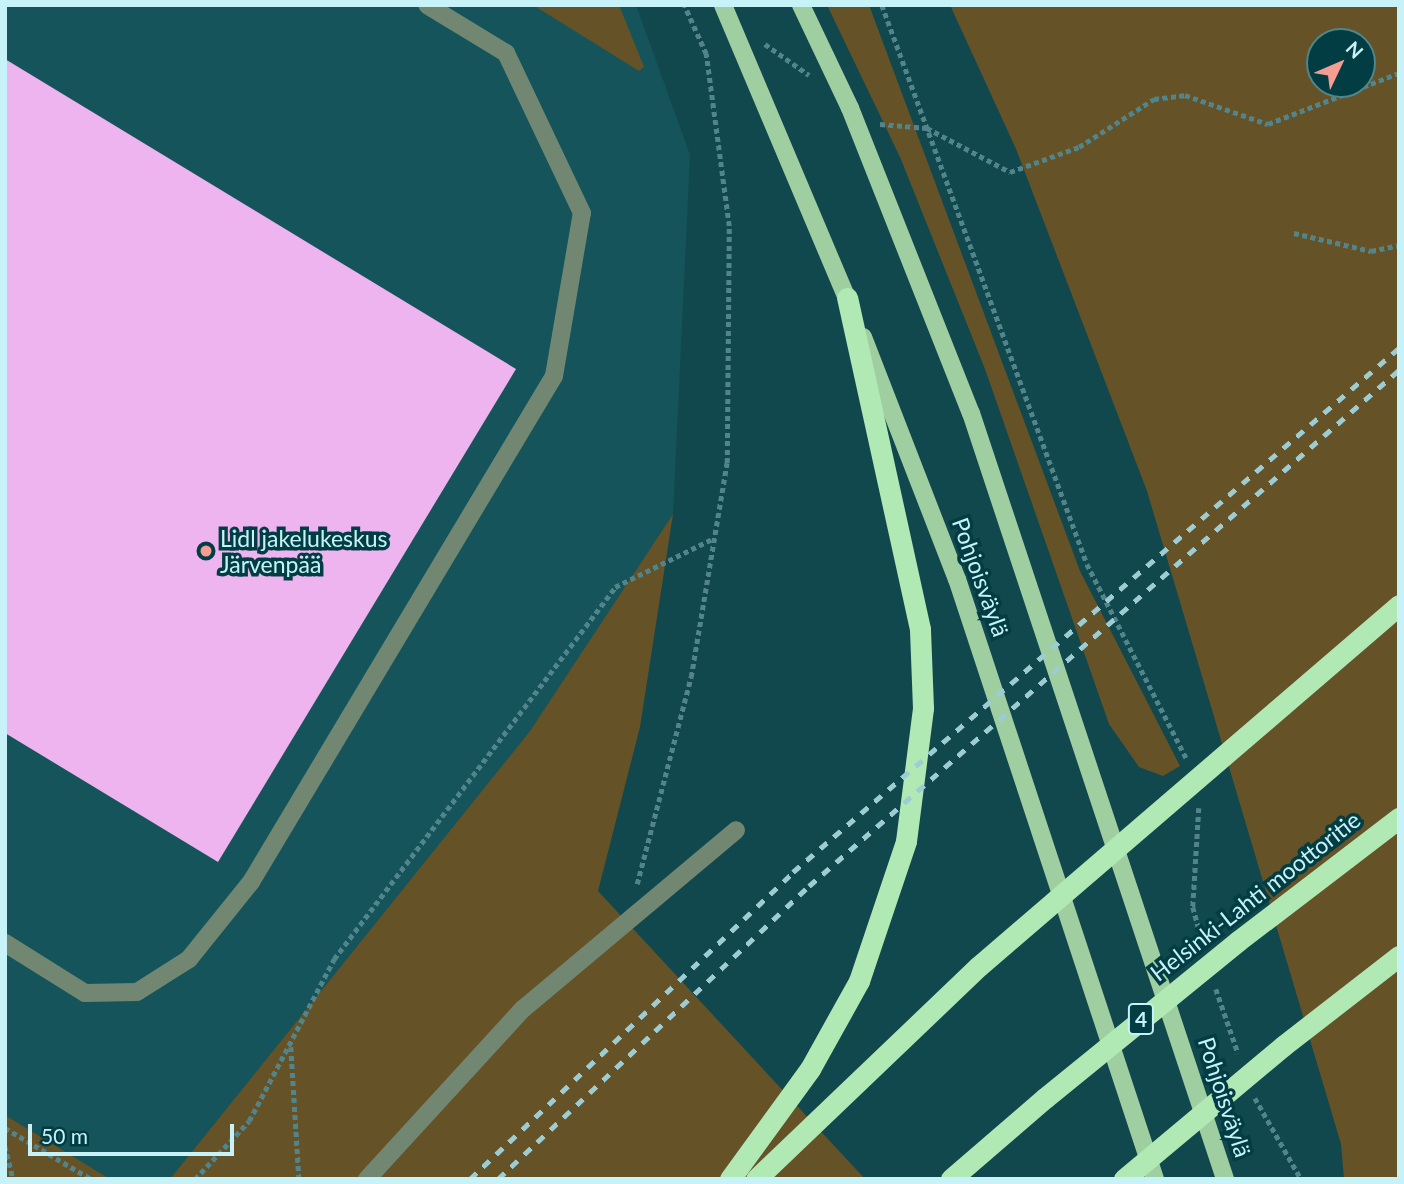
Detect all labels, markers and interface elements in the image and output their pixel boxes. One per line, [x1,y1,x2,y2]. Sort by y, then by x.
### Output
north arrow [1306,28,1376,98]
text: N [1342,36,1368,63]
street label: Pohjoisväylä [947,514,1015,640]
place label: Lidl jakelukeskus Järvenpää [220,524,387,578]
marker: Lidl jakelukeskus Järvenpää [198,543,214,559]
street label: Helsinki-Lahti moottoritie [1145,806,1365,986]
road number: 4 [1127,1002,1155,1036]
street label: Pohjoisväylä [1193,1034,1257,1160]
scale bar [32,1110,238,1154]
text: 50 m [41,1123,88,1148]

